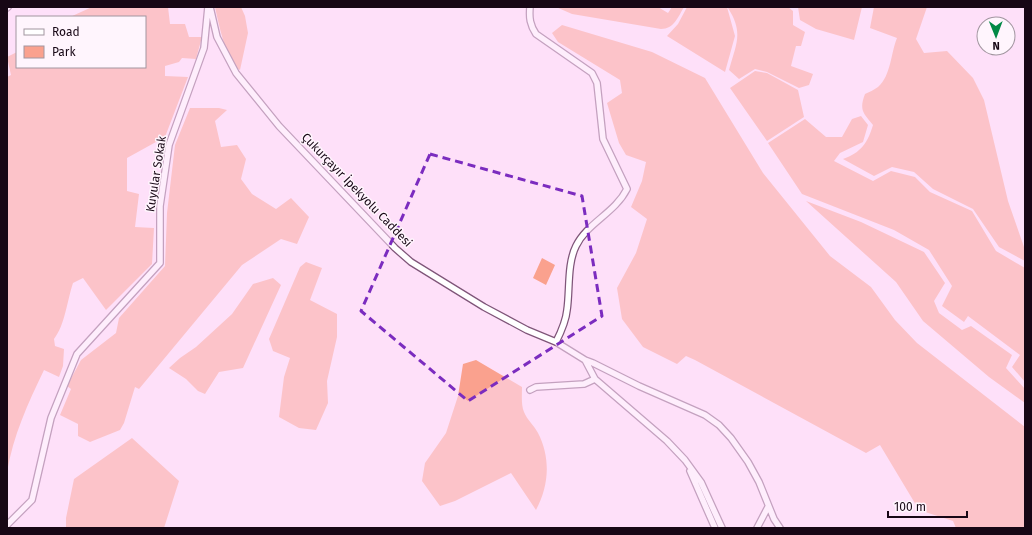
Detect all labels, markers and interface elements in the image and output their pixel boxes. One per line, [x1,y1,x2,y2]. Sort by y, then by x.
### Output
legend [16,16,146,68]
north arrow [976,16,1016,56]
text: Road [52,25,80,39]
text: N [992,39,1000,52]
text: Park [52,45,76,59]
street label: Çukurçayır İpekyolu Caddesi [299,129,416,250]
street label: Kuyular Sokak [143,134,169,213]
scale bar [888,493,967,519]
text: 100 m [894,500,926,514]

